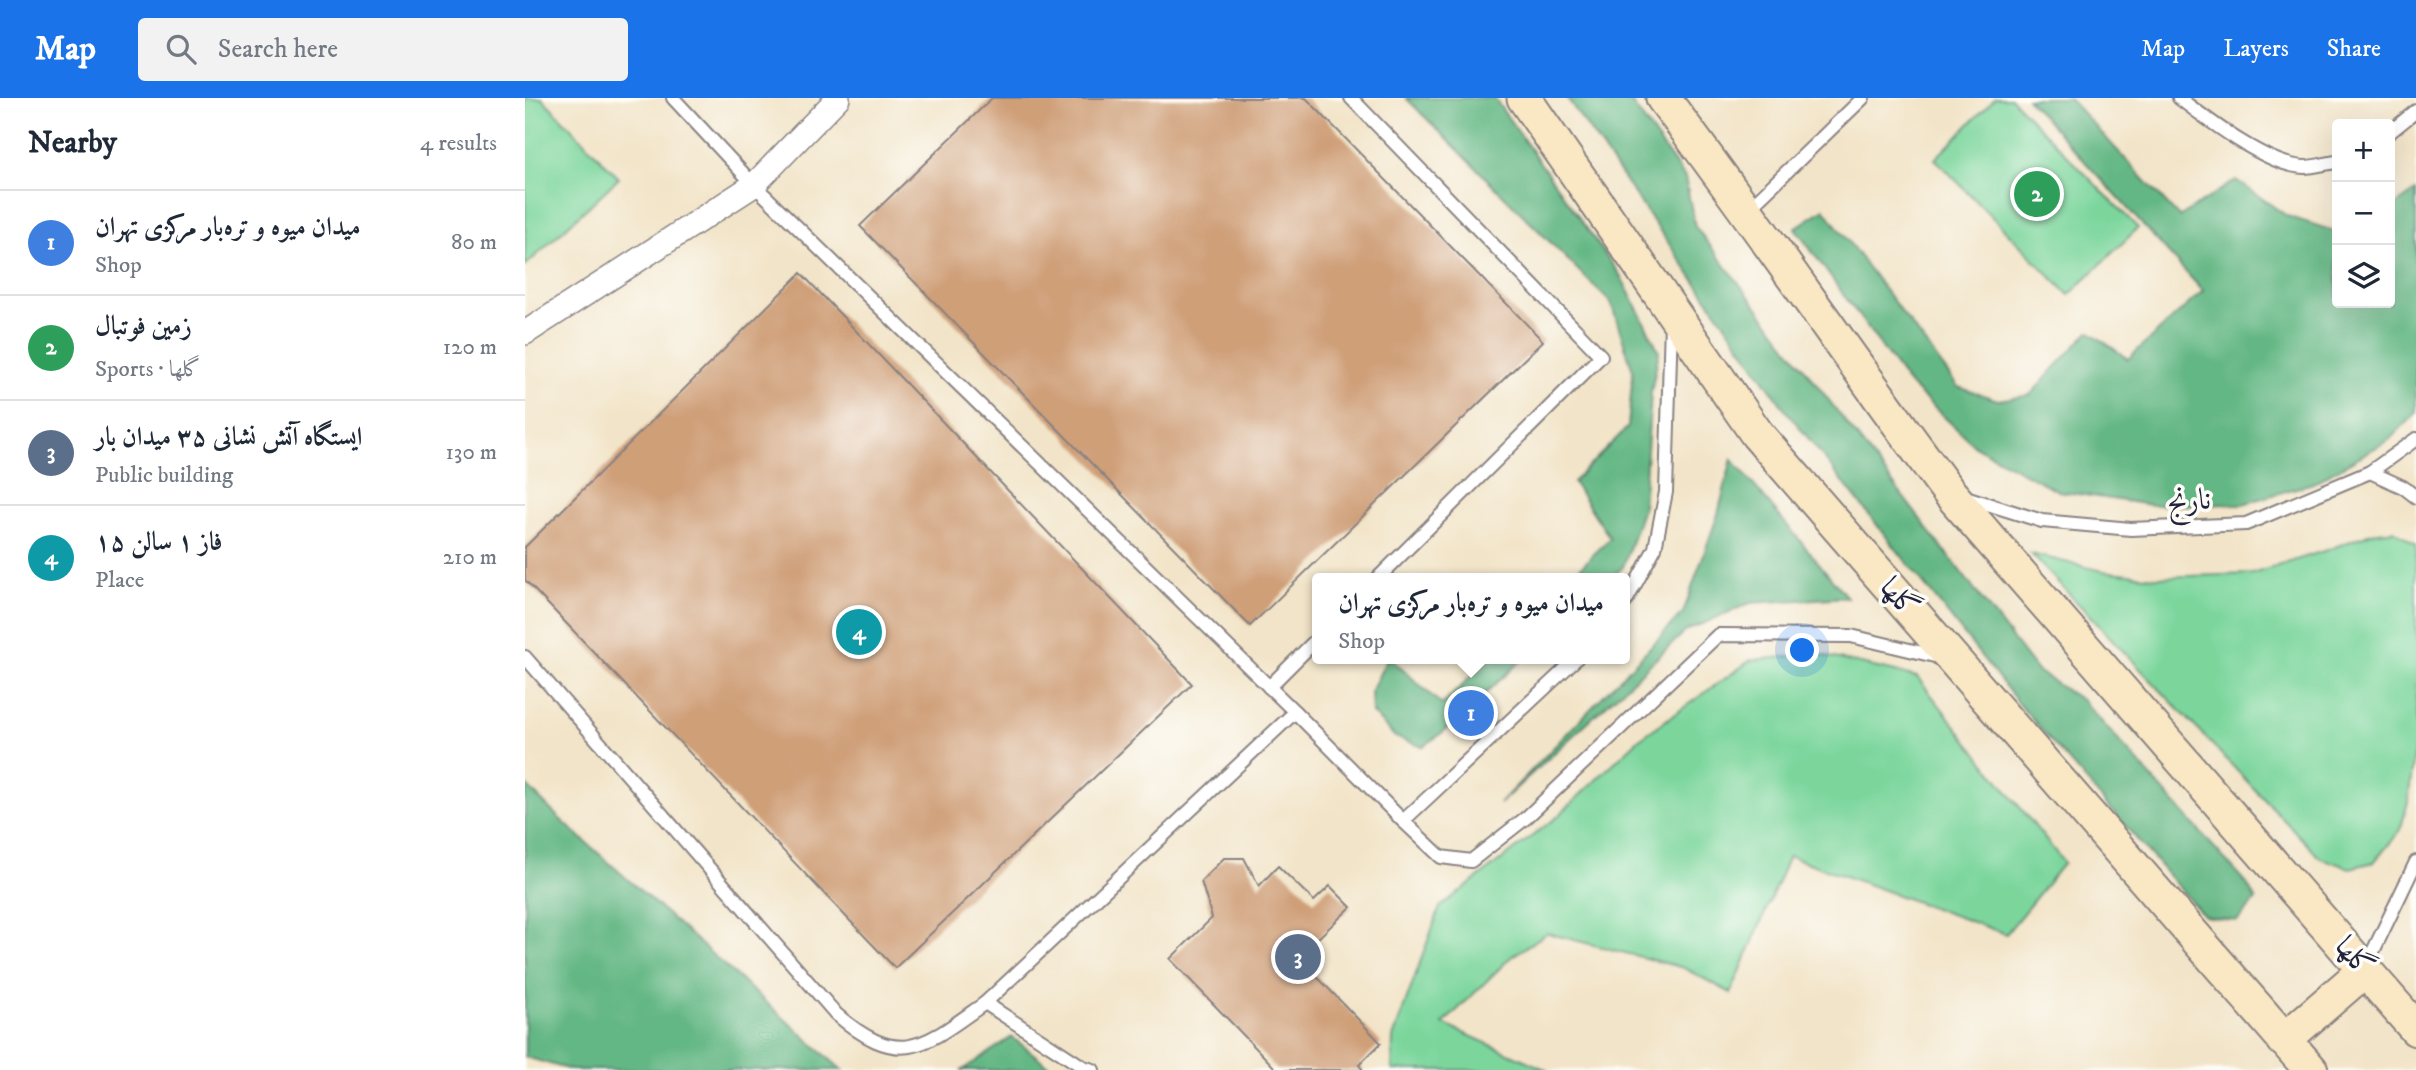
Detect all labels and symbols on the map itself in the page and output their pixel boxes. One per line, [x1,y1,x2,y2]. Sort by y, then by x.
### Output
pin: 2 [2014,168,2060,220]
street label: نارنج [2166,481,2212,526]
street label: گلها [1871,569,1927,626]
pin: 4 [836,606,882,658]
your location [1785,633,1819,667]
pin: 1 [1448,687,1494,739]
street label: گلها [2326,928,2382,985]
pin: 3 [1275,931,1321,983]

